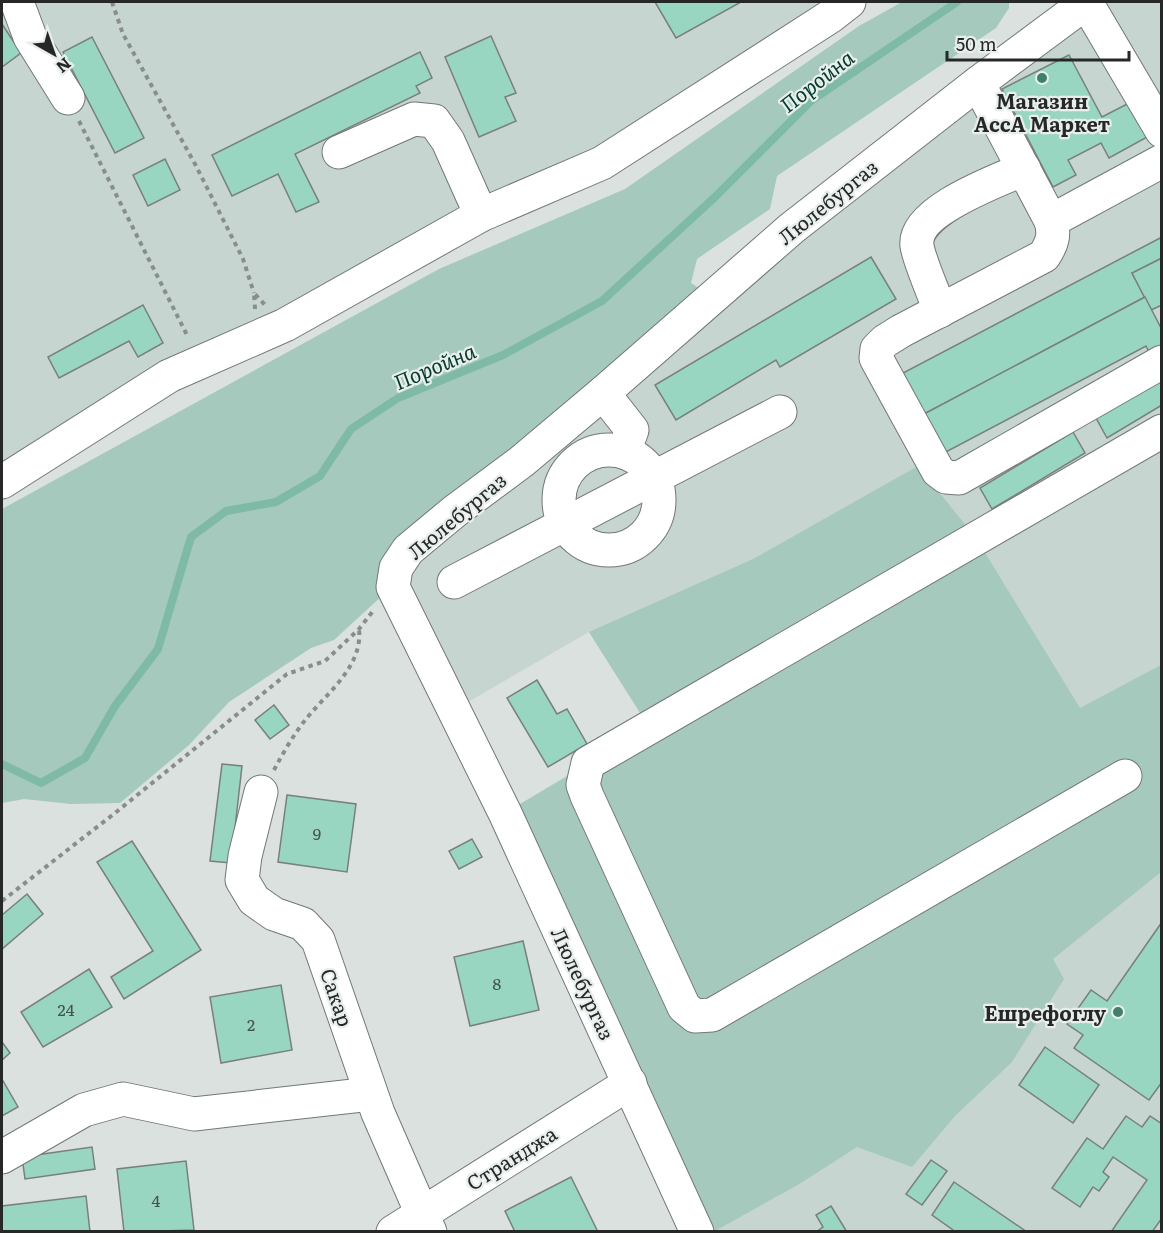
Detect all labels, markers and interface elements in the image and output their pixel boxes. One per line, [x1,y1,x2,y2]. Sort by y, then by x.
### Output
north arrow [24,24,84,84]
scale bar [947,24,1128,62]
text: 50 m [956,30,997,57]
water label: Поройна [772,41,860,119]
text: N [51,53,77,80]
marker: Магазин АссА Маркет [1035,71,1049,85]
place label: Магазин АссА Маркет [974,85,1110,138]
street label: Люлебургаз [771,151,883,251]
water label: Поройна [388,334,480,396]
street label: Люлебургаз [400,465,512,565]
house number: 9 [313,821,321,845]
street label: Люлебургаз [545,922,623,1044]
street label: Сакар [314,964,362,1030]
house number: 8 [493,971,502,995]
house number: 24 [58,997,75,1021]
place label: Ешрефоглу [984,997,1107,1027]
marker: Ешрефоглу [1111,1005,1125,1019]
house number: 2 [247,1012,255,1036]
street label: Странджа [460,1117,562,1197]
house number: 4 [152,1188,161,1212]

